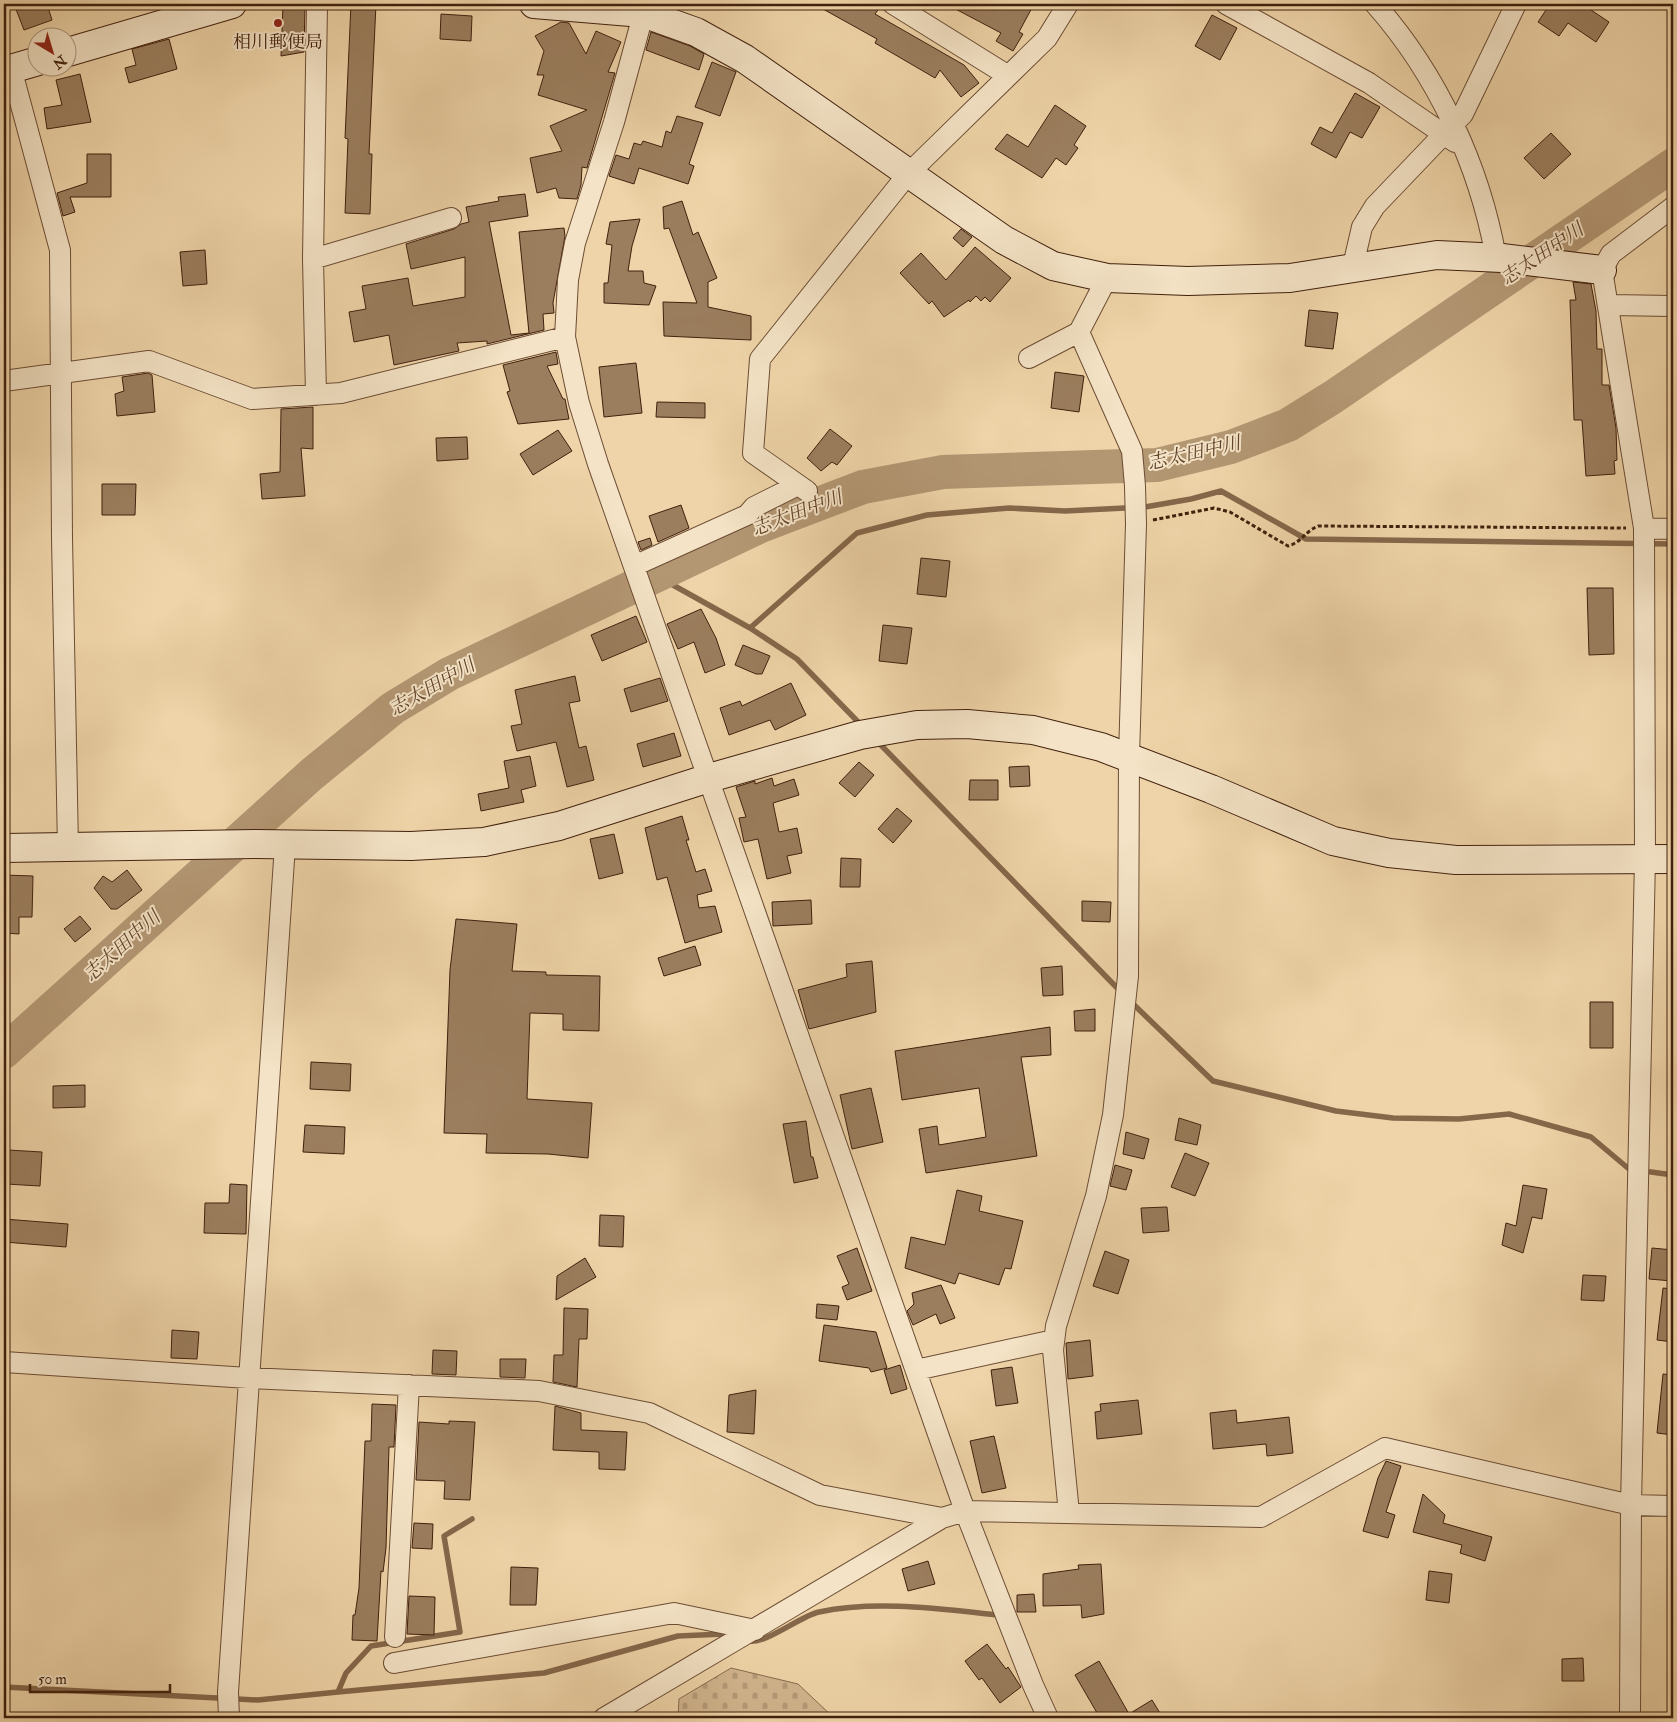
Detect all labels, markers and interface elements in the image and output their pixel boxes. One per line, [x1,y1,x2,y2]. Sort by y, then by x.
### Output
marker: 相川郵便局 [272,17,284,29]
north arrow [28,28,78,78]
place label: 相川郵便局 [233,31,323,54]
text: N [49,51,71,73]
water label: 志太田中川 [1496,216,1590,291]
water label: 志太田中川 [1145,430,1245,475]
water label: 志太田中川 [748,484,848,541]
water label: 志太田中川 [385,652,481,721]
water label: 志太田中川 [79,904,167,987]
scale bar [30,1662,170,1694]
text: 50 m [38,1670,67,1689]

